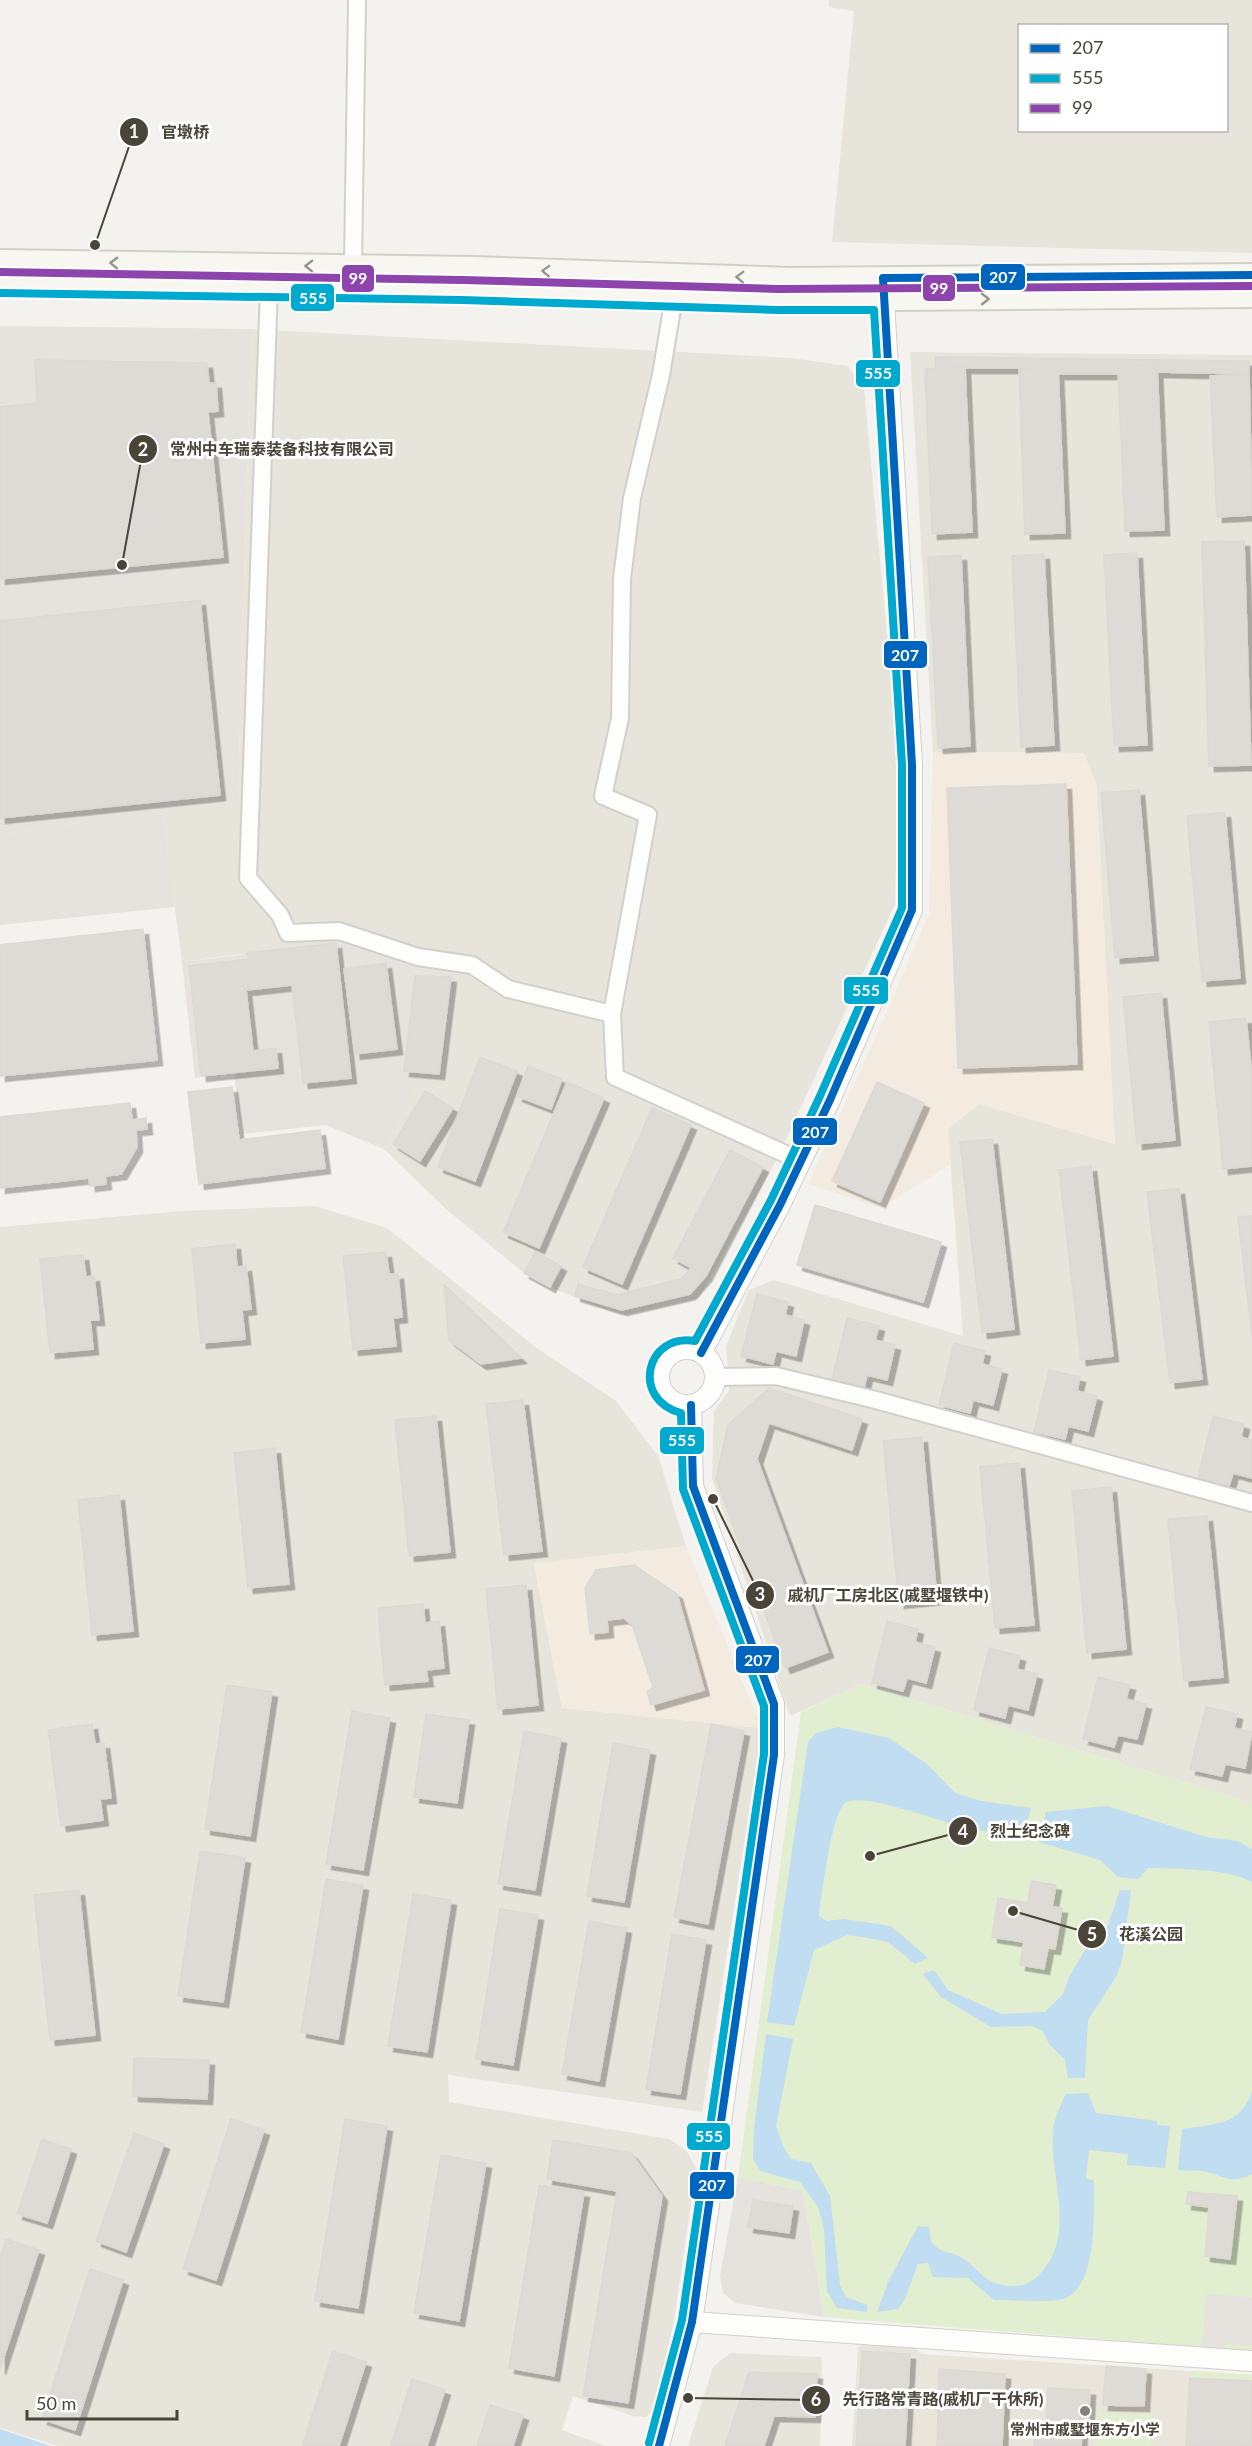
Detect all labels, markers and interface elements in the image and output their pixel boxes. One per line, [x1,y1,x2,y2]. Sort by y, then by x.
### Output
legend [1018,24,1228,132]
text: 207 [1072,36,1103,58]
text: 555 [1072,66,1103,88]
text: 99 [1072,96,1093,118]
callout: 官墩桥 [119,115,221,149]
text: 1 [129,120,139,142]
text: 官墩桥 [161,122,210,141]
one-way arrow [109,257,118,269]
one-way arrow [304,260,313,272]
line badge: 207 [980,263,1026,291]
line badge: 99 [341,264,375,293]
one-way arrow [541,264,550,277]
text: 207 [989,267,1017,286]
text: 99 [349,268,367,287]
one-way arrow [736,271,745,284]
line badge: 99 [922,274,956,302]
text: 99 [930,278,948,297]
line badge: 555 [290,283,335,312]
text: 555 [299,288,327,307]
one-way arrow [980,292,989,305]
line badge: 555 [855,359,901,388]
text: 555 [864,363,892,382]
callout: 常州中车瑞泰装备科技有限公司 [128,432,406,466]
text: 2 [138,438,148,460]
text: 常州中车瑞泰装备科技有限公司 [170,439,394,458]
line badge: 207 [883,640,928,669]
text: 207 [891,645,919,664]
line badge: 555 [843,976,889,1005]
text: 555 [852,980,880,999]
line badge: 207 [792,1117,838,1146]
text: 207 [801,1122,829,1141]
line badge: 555 [659,1426,705,1455]
text: 555 [668,1430,696,1449]
callout: 戚机厂工房北区(戚墅堰铁中) [745,1578,1000,1612]
text: 3 [755,1583,765,1605]
text: 戚机厂工房北区(戚墅堰铁中) [788,1585,988,1604]
line badge: 207 [735,1645,780,1674]
text: 207 [744,1650,772,1669]
callout: 烈士纪念碑 [948,1814,1082,1848]
text: 4 [958,1820,968,1842]
text: 烈士纪念碑 [990,1821,1070,1840]
callout: 花溪公园 [1077,1917,1195,1951]
text: 5 [1087,1923,1097,1945]
text: 花溪公园 [1119,1924,1183,1943]
line badge: 555 [686,2122,731,2151]
text: 555 [695,2126,723,2145]
line badge: 207 [689,2171,735,2200]
text: 207 [698,2175,726,2194]
scale bar [27,2383,177,2421]
callout: 先行路常青路(戚机厂干休所) [801,2383,1056,2417]
text: 6 [811,2388,821,2410]
text: 先行路常青路(戚机厂干休所) [843,2389,1043,2408]
text: 50 m [36,2392,76,2414]
marker: 常州市戚墅堰东方小学 [1078,2404,1092,2418]
place label: 常州市戚墅堰东方小学 [1010,2420,1160,2438]

